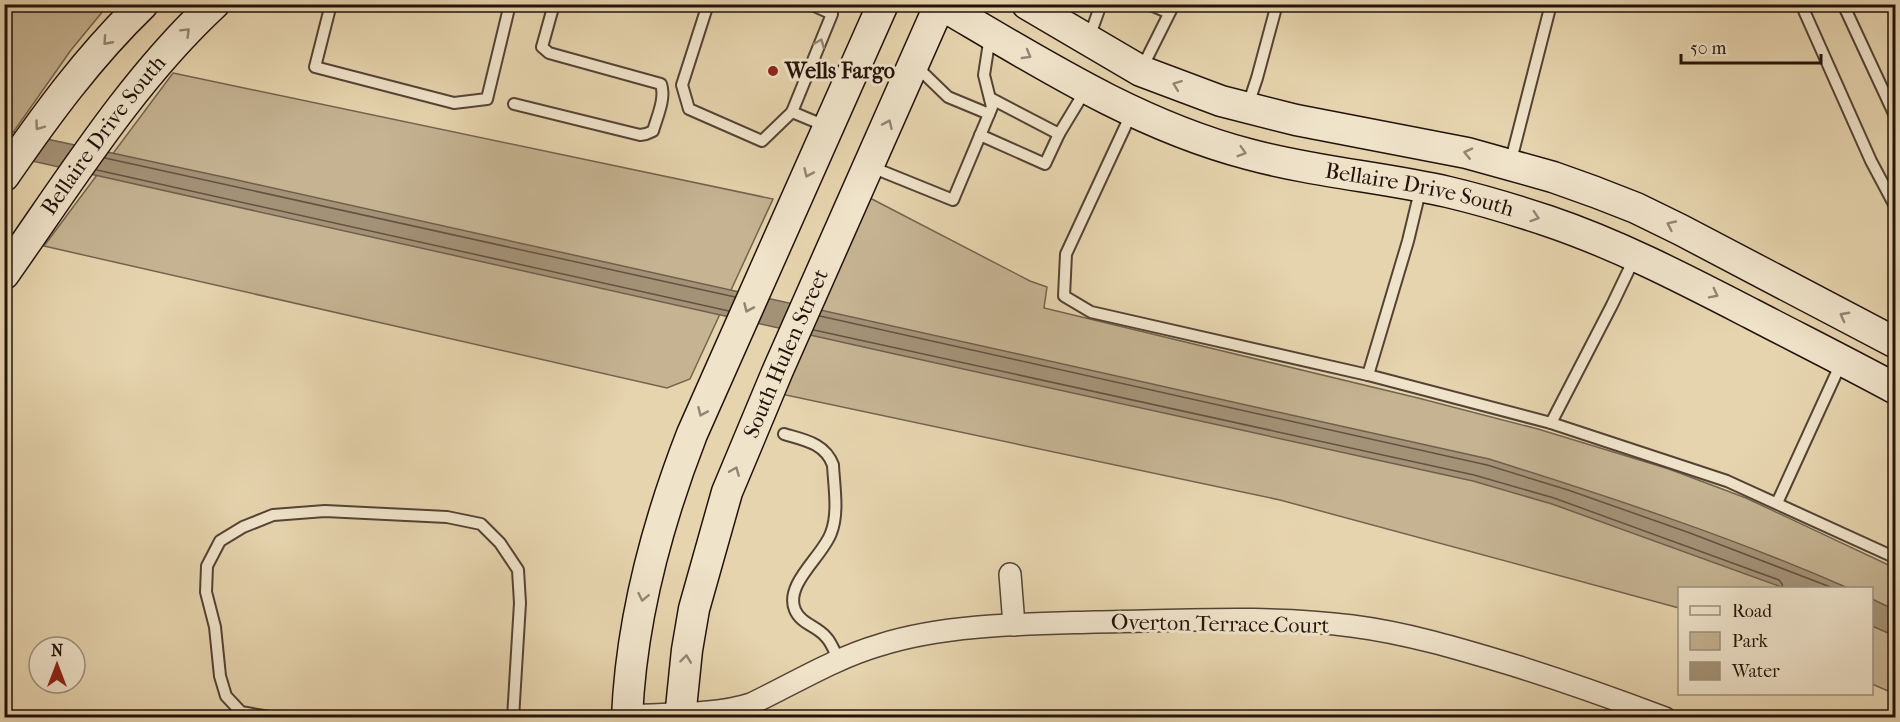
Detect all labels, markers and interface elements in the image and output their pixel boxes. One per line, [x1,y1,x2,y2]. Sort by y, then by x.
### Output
scale bar [1681,27,1820,65]
one-way arrow [179,28,190,39]
one-way arrow [103,34,114,44]
text: 50 m [1690,38,1727,59]
one-way arrow [813,39,825,50]
one-way arrow [1021,47,1031,59]
street label: Bellaire Drive South [36,49,172,220]
place label: Wells Fargo [784,58,895,84]
marker: Wells Fargo [766,64,780,78]
one-way arrow [1172,79,1182,92]
one-way arrow [880,119,892,130]
one-way arrow [35,120,46,131]
one-way arrow [1236,145,1247,157]
one-way arrow [1463,148,1473,161]
street label: Bellaire Drive South [1323,158,1518,222]
one-way arrow [804,167,816,178]
one-way arrow [1529,210,1540,222]
one-way arrow [1667,221,1678,233]
street label: South Hulen Street [738,265,834,442]
one-way arrow [1707,287,1718,298]
one-way arrow [743,302,755,313]
one-way arrow [1840,312,1850,323]
one-way arrow [697,405,709,416]
one-way arrow [728,466,740,477]
legend [1678,587,1873,695]
one-way arrow [637,592,650,602]
text: Road [1732,601,1772,622]
street label: Overton Terrace Court [1111,609,1330,639]
text: Park [1732,631,1769,652]
north arrow [27,635,87,695]
text: N [51,641,64,660]
one-way arrow [679,655,692,664]
text: Water [1731,661,1780,682]

